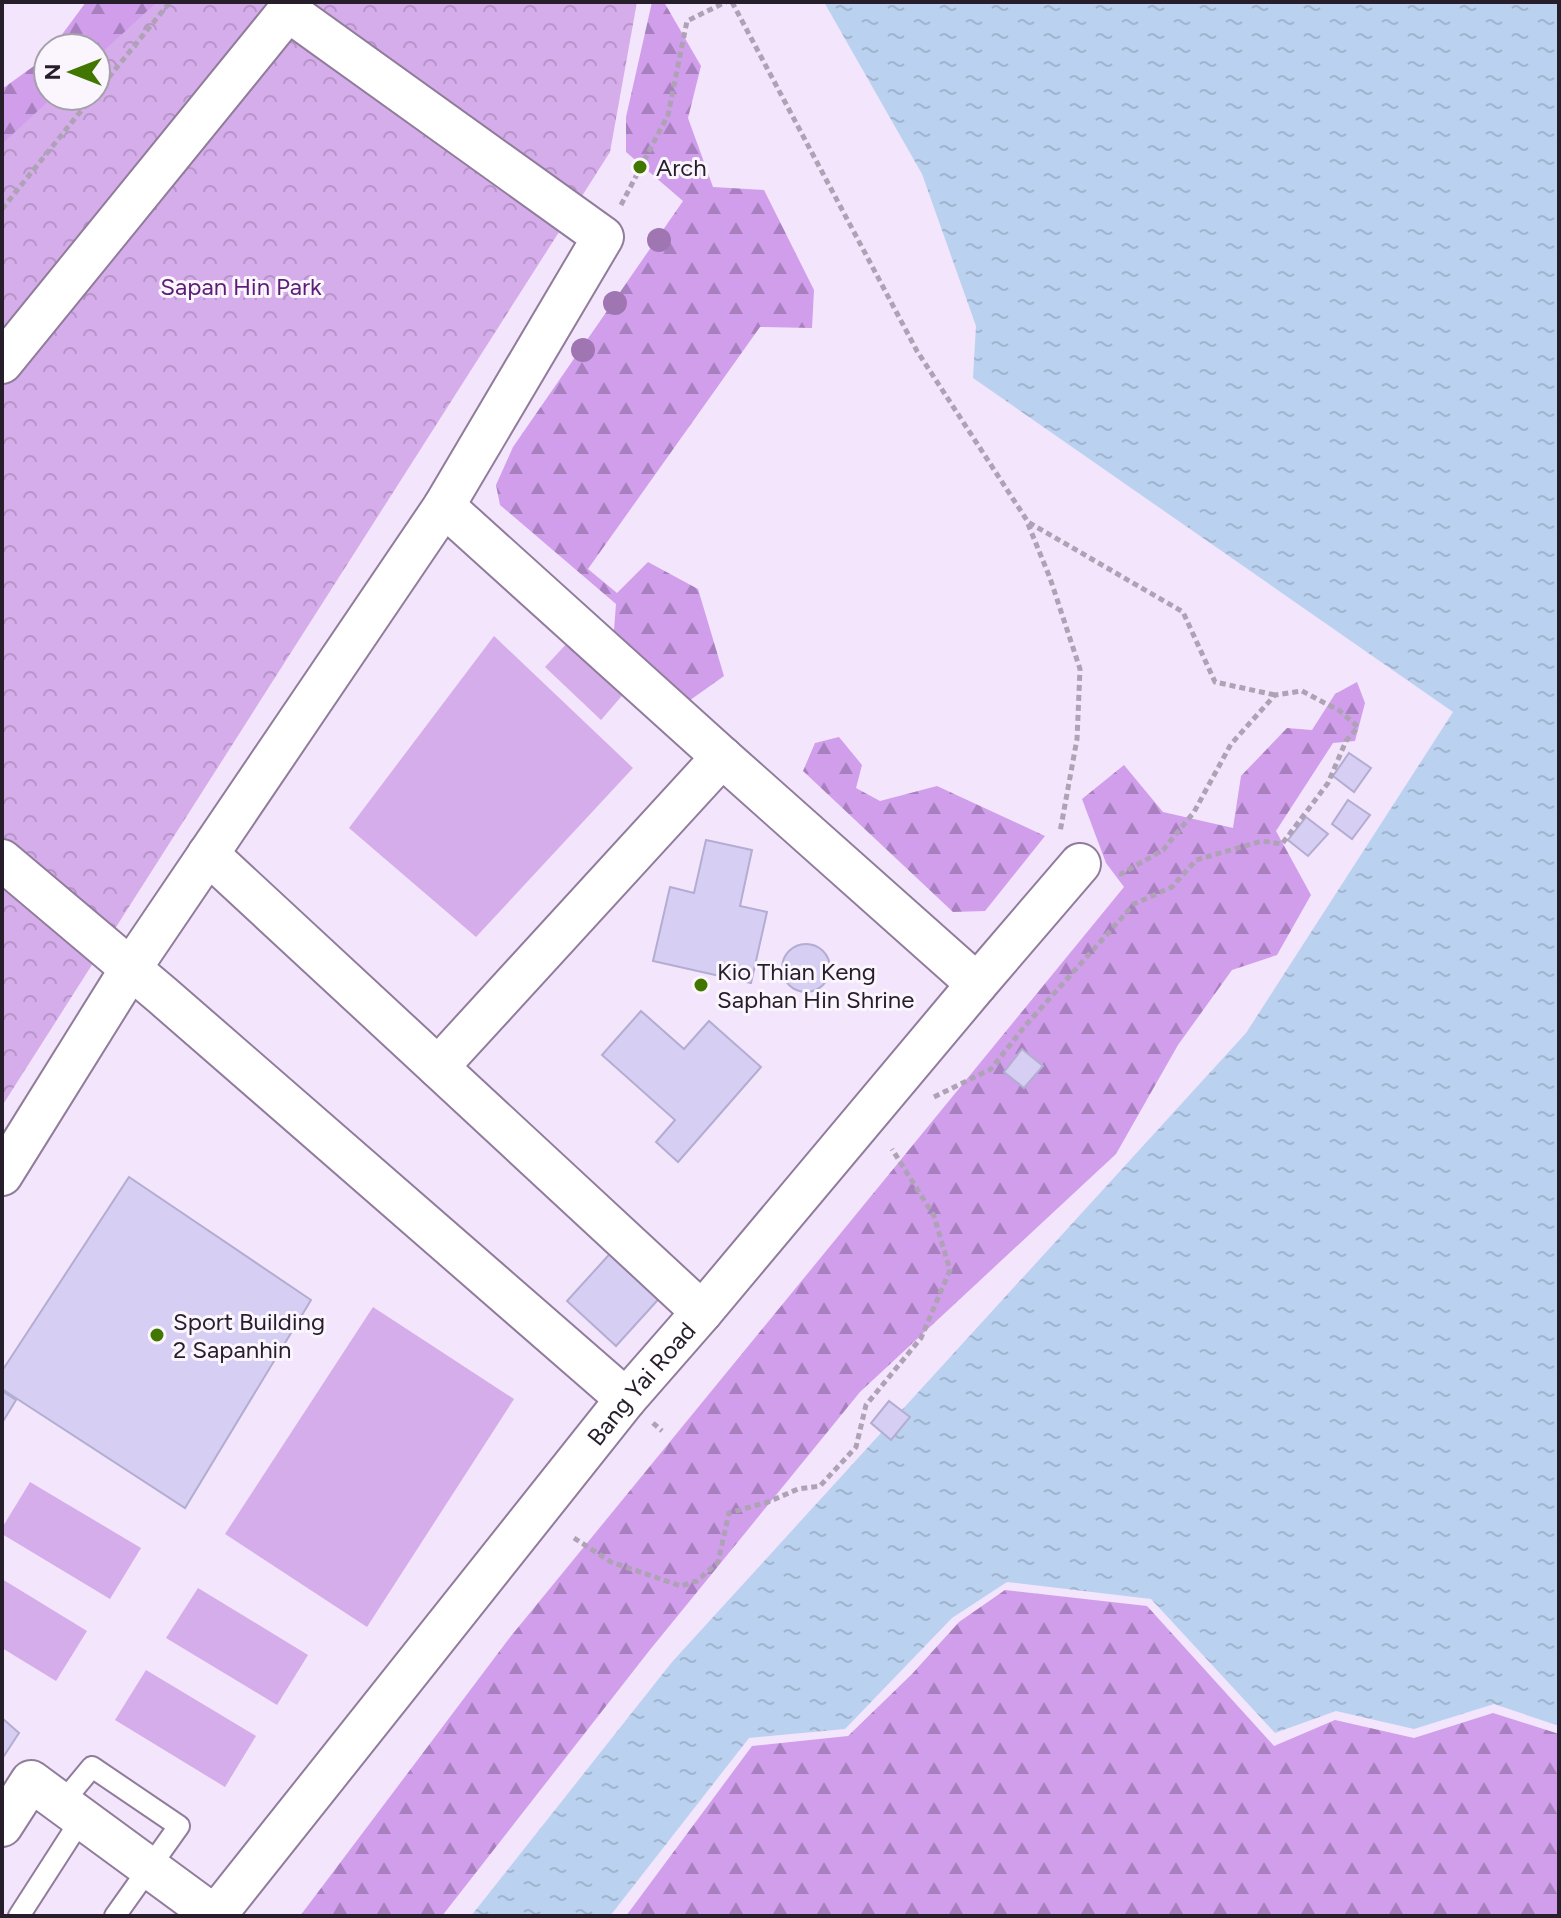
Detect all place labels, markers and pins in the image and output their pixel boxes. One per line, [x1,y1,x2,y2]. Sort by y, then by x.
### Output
place label: Arch [656,153,707,182]
marker: Arch [631,158,649,176]
place label: Kio Thian Keng Saphan Hin Shrine [717,957,914,1014]
marker: Kio Thian Keng Saphan Hin Shrine [692,976,710,994]
place label: Sport Building 2 Sapanhin [173,1307,325,1364]
marker: Sport Building 2 Sapanhin [148,1326,166,1344]

